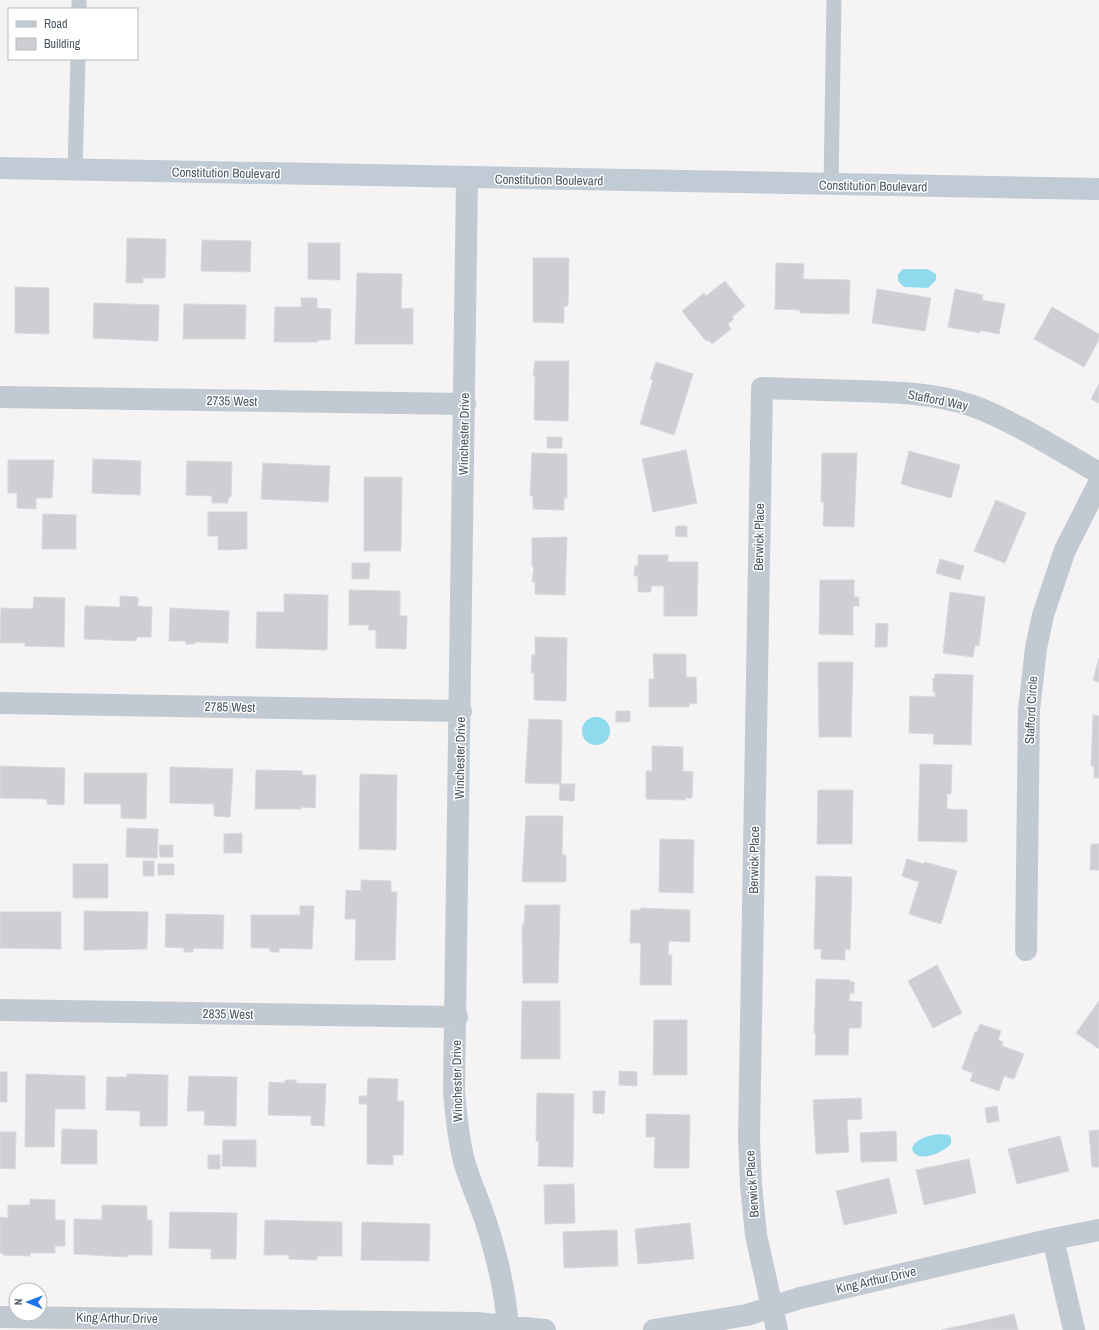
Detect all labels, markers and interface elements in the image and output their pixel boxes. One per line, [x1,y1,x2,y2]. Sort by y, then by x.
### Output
legend [8,8,138,60]
text: Road [44,16,68,32]
text: Building [44,36,81,52]
street label: Constitution Boulevard [172,164,280,182]
street label: Constitution Boulevard [495,171,603,189]
street label: Constitution Boulevard [819,177,927,195]
street label: Stafford Way [906,386,970,414]
street label: 2735 West [206,392,258,410]
street label: Winchester Drive [455,393,473,475]
street label: Berwick Place [750,503,768,571]
street label: Stafford Circle [1021,676,1041,744]
street label: 2785 West [204,698,256,716]
street label: Winchester Drive [451,717,469,799]
street label: Berwick Place [745,826,763,894]
street label: 2835 West [202,1005,254,1023]
street label: Winchester Drive [448,1040,466,1122]
street label: Berwick Place [741,1150,763,1218]
street label: King Arthur Drive [834,1263,918,1297]
north arrow [8,1282,48,1322]
text: N [11,1298,25,1305]
street label: King Arthur Drive [76,1309,158,1327]

